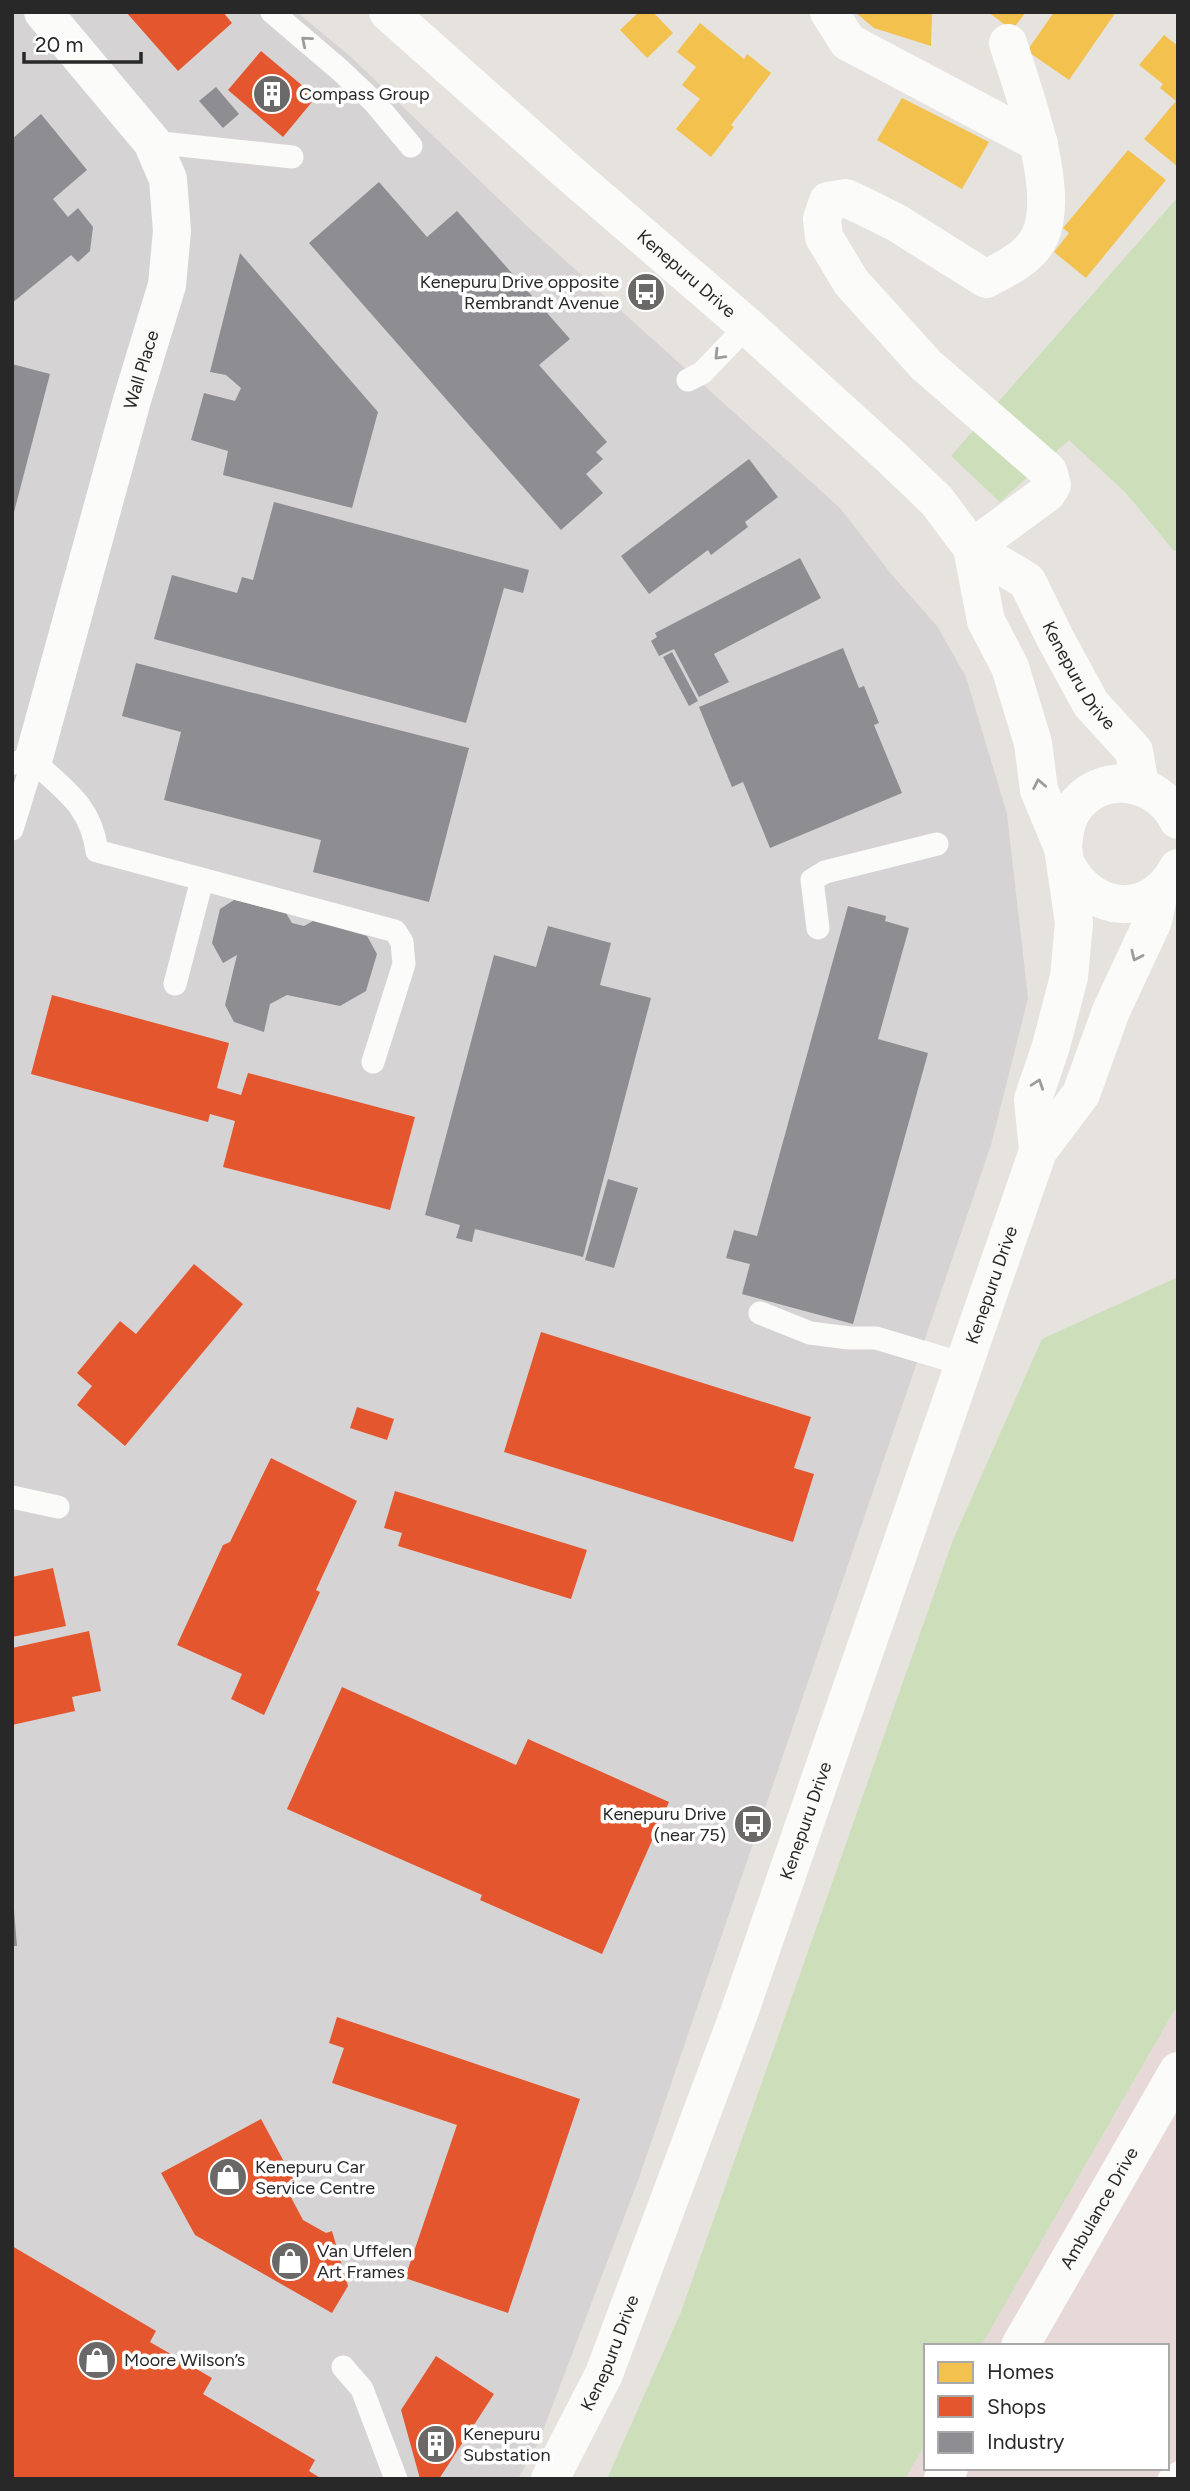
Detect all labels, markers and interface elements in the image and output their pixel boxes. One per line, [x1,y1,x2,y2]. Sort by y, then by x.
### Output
scale bar [24,21,142,65]
text: 20 m [35,32,83,57]
one-way arrow [302,37,315,49]
building icon: Compass Group [251,73,293,115]
place label: Compass Group [299,83,430,105]
street label: Kenepuru Drive [632,225,741,323]
place label: Kenepuru Drive opposite Rembrandt Avenue [420,271,619,314]
bus stop icon: Kenepuru Drive opposite Rembrandt Avenue [625,271,667,313]
street label: Wall Place [119,327,164,412]
one-way arrow [715,347,728,360]
street label: Kenepuru Drive [1038,618,1120,734]
one-way arrow [1032,778,1047,790]
one-way arrow [1131,949,1145,961]
one-way arrow [1030,1079,1044,1091]
street label: Kenepuru Drive [961,1223,1022,1347]
street label: Kenepuru Drive [775,1759,836,1883]
place label: Kenepuru Drive (near 75) [603,1803,726,1846]
bus stop icon: Kenepuru Drive (near 75) [732,1803,774,1845]
street label: Ambulance Drive [1056,2143,1143,2273]
shop icon: Kenepuru Car Service Centre [207,2156,249,2198]
place label: Kenepuru Car Service Centre [255,2156,375,2199]
shop icon: Van Uffelen Art Frames [269,2240,311,2282]
place label: Van Uffelen Art Frames [317,2240,412,2283]
street label: Kenepuru Drive [576,2292,644,2414]
shop icon: Moore Wilson’s [76,2339,118,2381]
legend [924,2344,1169,2470]
place label: Moore Wilson’s [124,2349,245,2371]
text: Homes [987,2359,1054,2384]
text: Shops [987,2394,1046,2419]
building icon: Kenepuru Substation [415,2423,457,2465]
place label: Kenepuru Substation [463,2423,550,2466]
text: Industry [987,2429,1064,2454]

